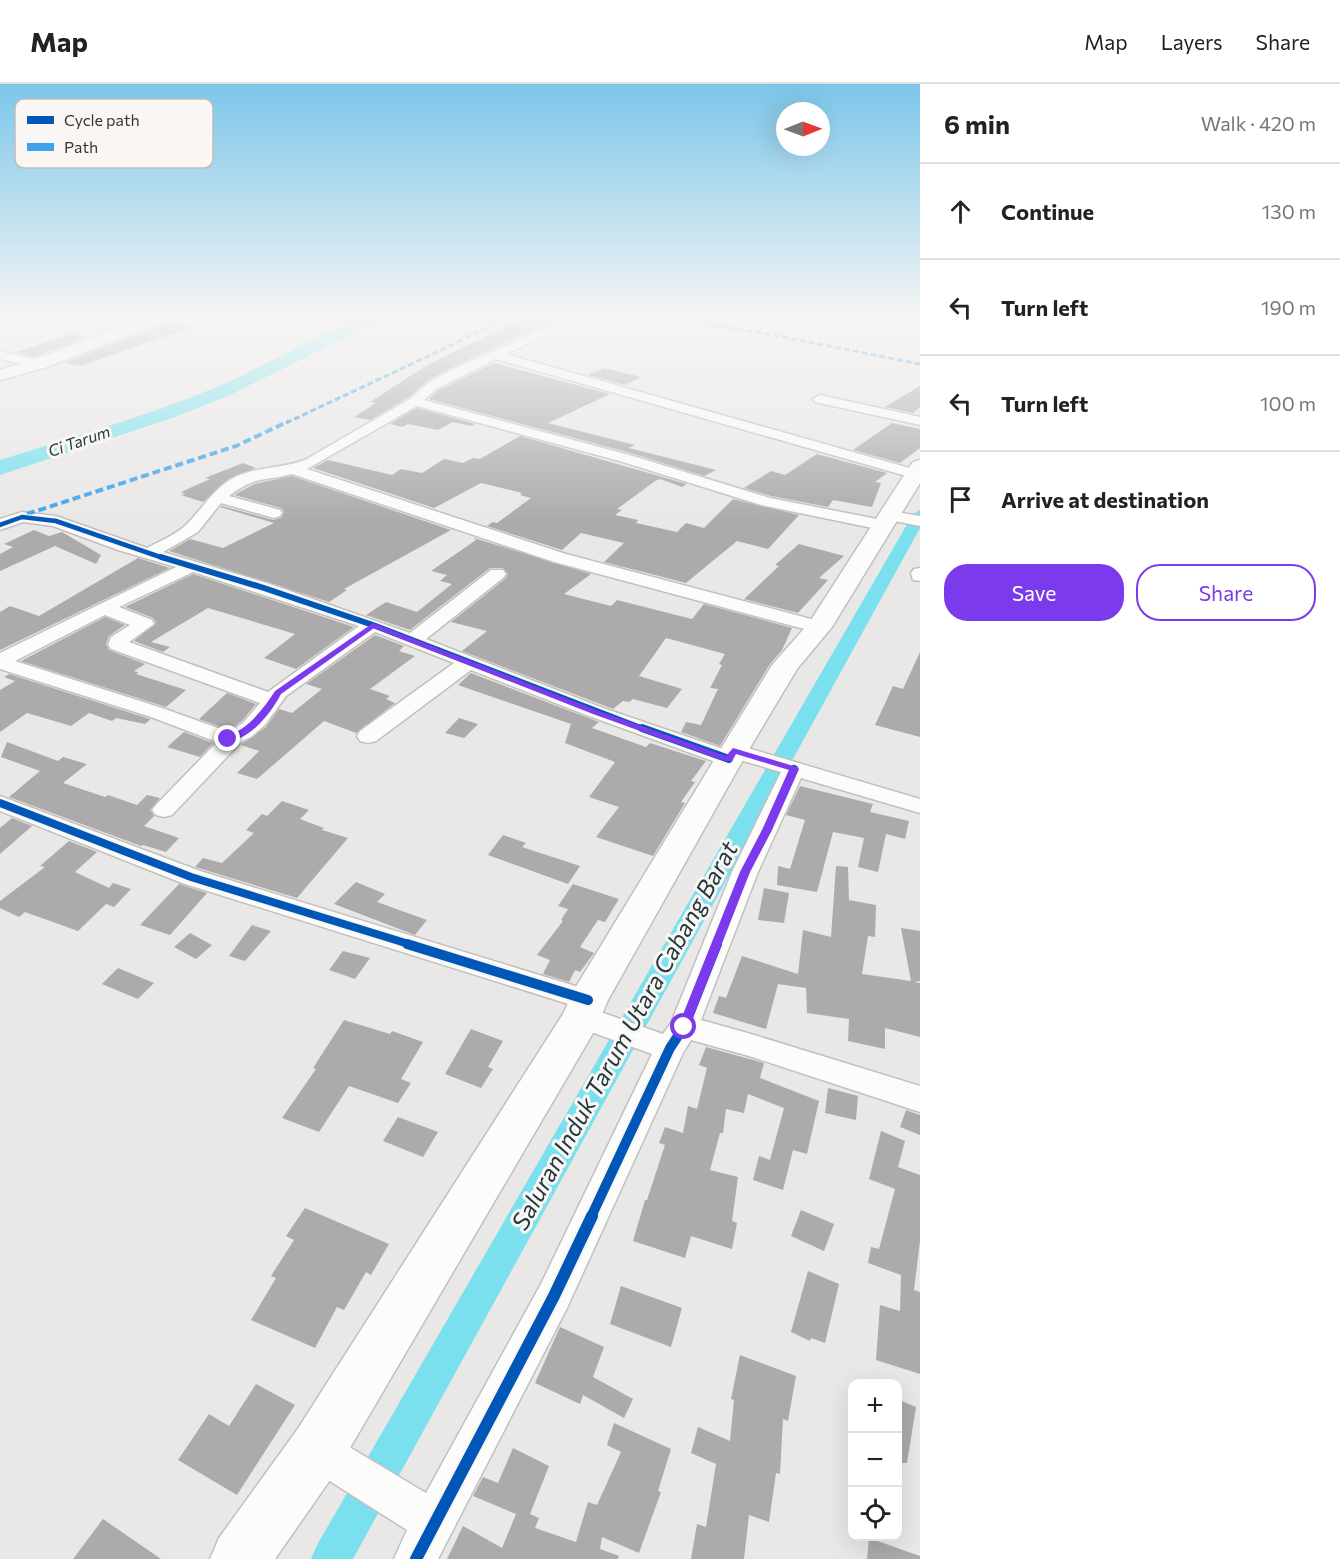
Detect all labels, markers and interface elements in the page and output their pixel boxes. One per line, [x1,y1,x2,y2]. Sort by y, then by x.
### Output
text: Map [30,24,88,58]
text: Map [1084,29,1128,54]
text: Layers [1161,29,1223,54]
text: Share [1256,29,1310,54]
legend [15,99,213,168]
north arrow [776,102,830,156]
text: 6 min [944,108,1010,139]
text: Cycle path [64,110,140,129]
text: Walk · 420 m [1201,111,1316,135]
text: Path [64,137,98,156]
icon: ahead [944,195,977,228]
text: Continue [1001,198,1094,225]
text: 130 m [1262,199,1316,223]
icon: left [944,291,977,324]
text: Turn left [1001,294,1088,321]
text: 190 m [1261,295,1316,319]
icon: left [944,387,977,420]
text: Turn left [1001,390,1088,417]
text: 100 m [1260,391,1316,415]
water label: Ci Tarum [45,421,113,460]
icon: arrive [944,483,977,516]
text: Arrive at destination [1001,486,1209,513]
button: Save [944,564,1124,621]
button: Share [1136,564,1316,621]
route end [214,725,240,751]
water label: Saluran Induk Tarum Utara Cabang Barat [504,835,743,1234]
route start [670,1013,696,1039]
map controls [848,1379,902,1541]
button: + [848,1379,902,1433]
button: − [848,1433,902,1487]
button: locate [848,1487,902,1541]

